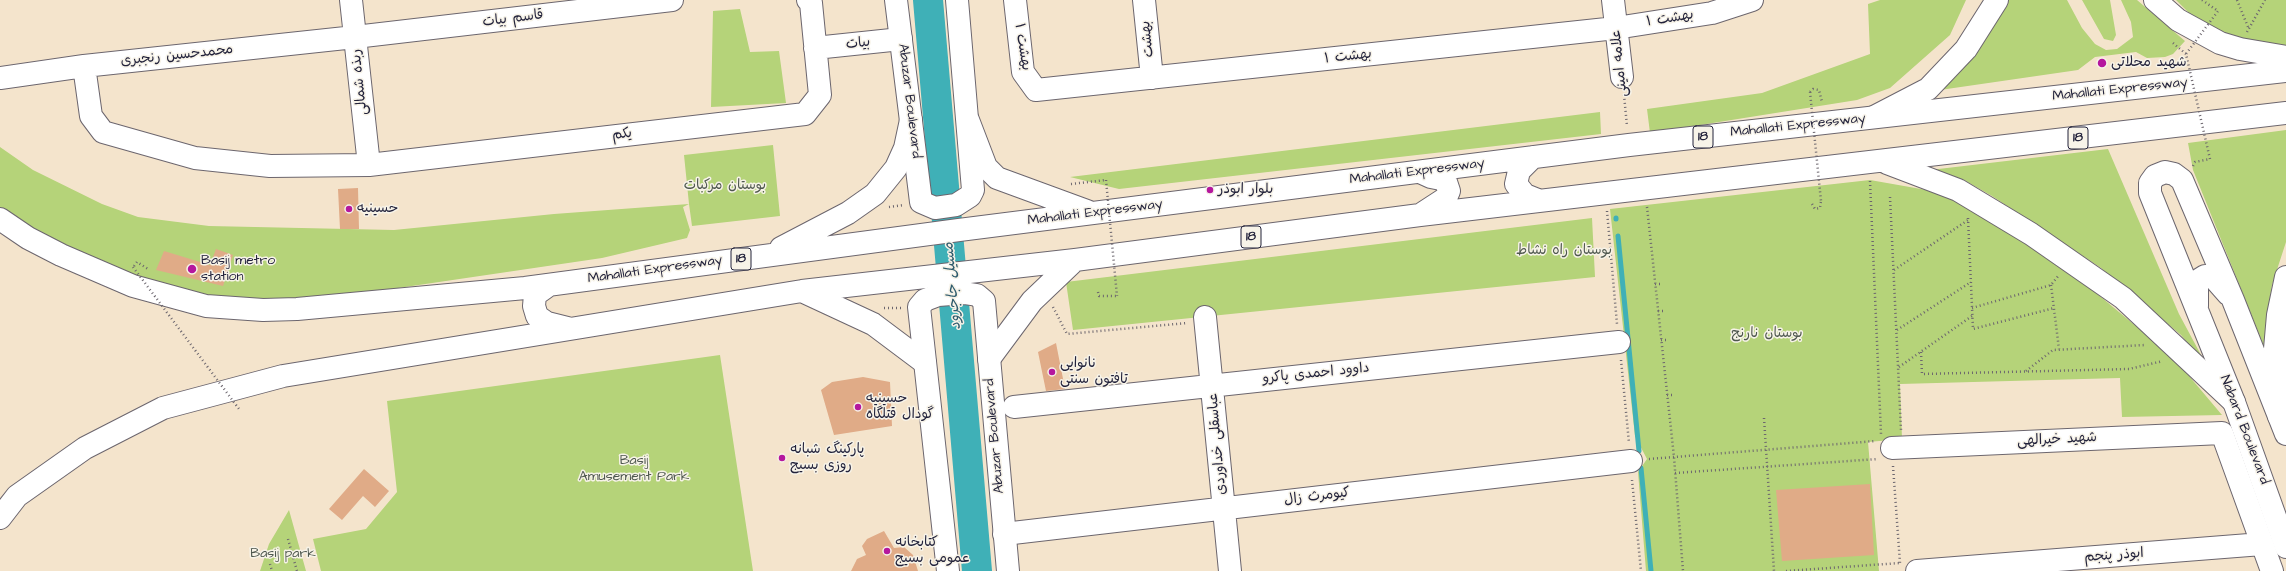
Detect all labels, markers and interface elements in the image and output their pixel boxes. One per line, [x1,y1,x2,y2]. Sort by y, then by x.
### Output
street label: قاسم بیات [482,7,544,31]
street label: بهشت ۱ [1645,7,1695,31]
street label: بهشت [1138,20,1158,58]
street label: بهشت ۱ [1010,22,1034,72]
street label: علامه امینی [1608,28,1632,98]
street label: بیات [845,34,871,54]
street label: محمدحسین رنجبری [120,42,234,70]
street label: Abuzar Boulevard [894,43,924,159]
street label: بهشت ۱ [1323,46,1373,68]
street label: ربذه شمالی [348,48,372,116]
place label: شهید محلاتی [2111,55,2187,71]
marker: شهید محلاتی [2096,57,2108,69]
street label: Mahallati Expressway [2052,75,2188,105]
street label: Mahallati Expressway [1730,111,1866,141]
street label: یکم [611,125,633,145]
road number: 18 [1693,126,1713,148]
road number: 18 [2068,127,2088,149]
street label: Mahallati Expressway [1349,155,1485,189]
park label: بوستان مرکبات [684,178,766,194]
place label: بلوار ابوذر [1218,182,1273,198]
marker: بلوار ابوذر [1205,185,1215,195]
street label: Mahallati Expressway [1027,196,1163,230]
place label: حسینیه [357,201,398,217]
marker: حسینیه [344,204,354,214]
road number: 18 [1241,226,1261,248]
water label: مسیل جاجرود [940,241,966,331]
park label: بوستان راه نشاط [1516,243,1612,259]
road number: 18 [731,248,751,270]
street label: Mahallati Expressway [587,252,723,288]
place label: Basij metro station [201,253,275,286]
marker: Basij metro station [186,263,198,275]
park label: بوستان نارنج [1731,326,1803,342]
place label: نانوایی تافتون سنتی [1060,356,1128,388]
street label: داوود احمدی پاکرو [1262,360,1370,388]
marker: نانوایی تافتون سنتی [1047,367,1057,377]
street label: Nabard Boulevard [2215,373,2273,487]
street label: Abuzar Boulevard [982,378,1008,494]
place label: حسینیه گودال قتلگاه [866,391,934,424]
street label: عباسقلی خداوردی [1205,393,1231,495]
marker: حسینیه گودال قتلگاه [853,402,863,412]
street label: شهید خیرالهی [2017,430,2097,450]
place label: پارکینگ شبانه روزی بسیج [790,442,864,474]
park label: Basij Amusement Park [579,453,689,486]
marker: پارکینگ شبانه روزی بسیج [777,453,787,463]
street label: کیومرث زال [1283,485,1351,509]
place label: کتابخانه عمومی بسیج [895,535,970,568]
park label: Basij park [250,546,316,562]
marker: کتابخانه عمومی بسیج [882,546,892,556]
street label: ابوذر پنجم [2084,546,2144,566]

